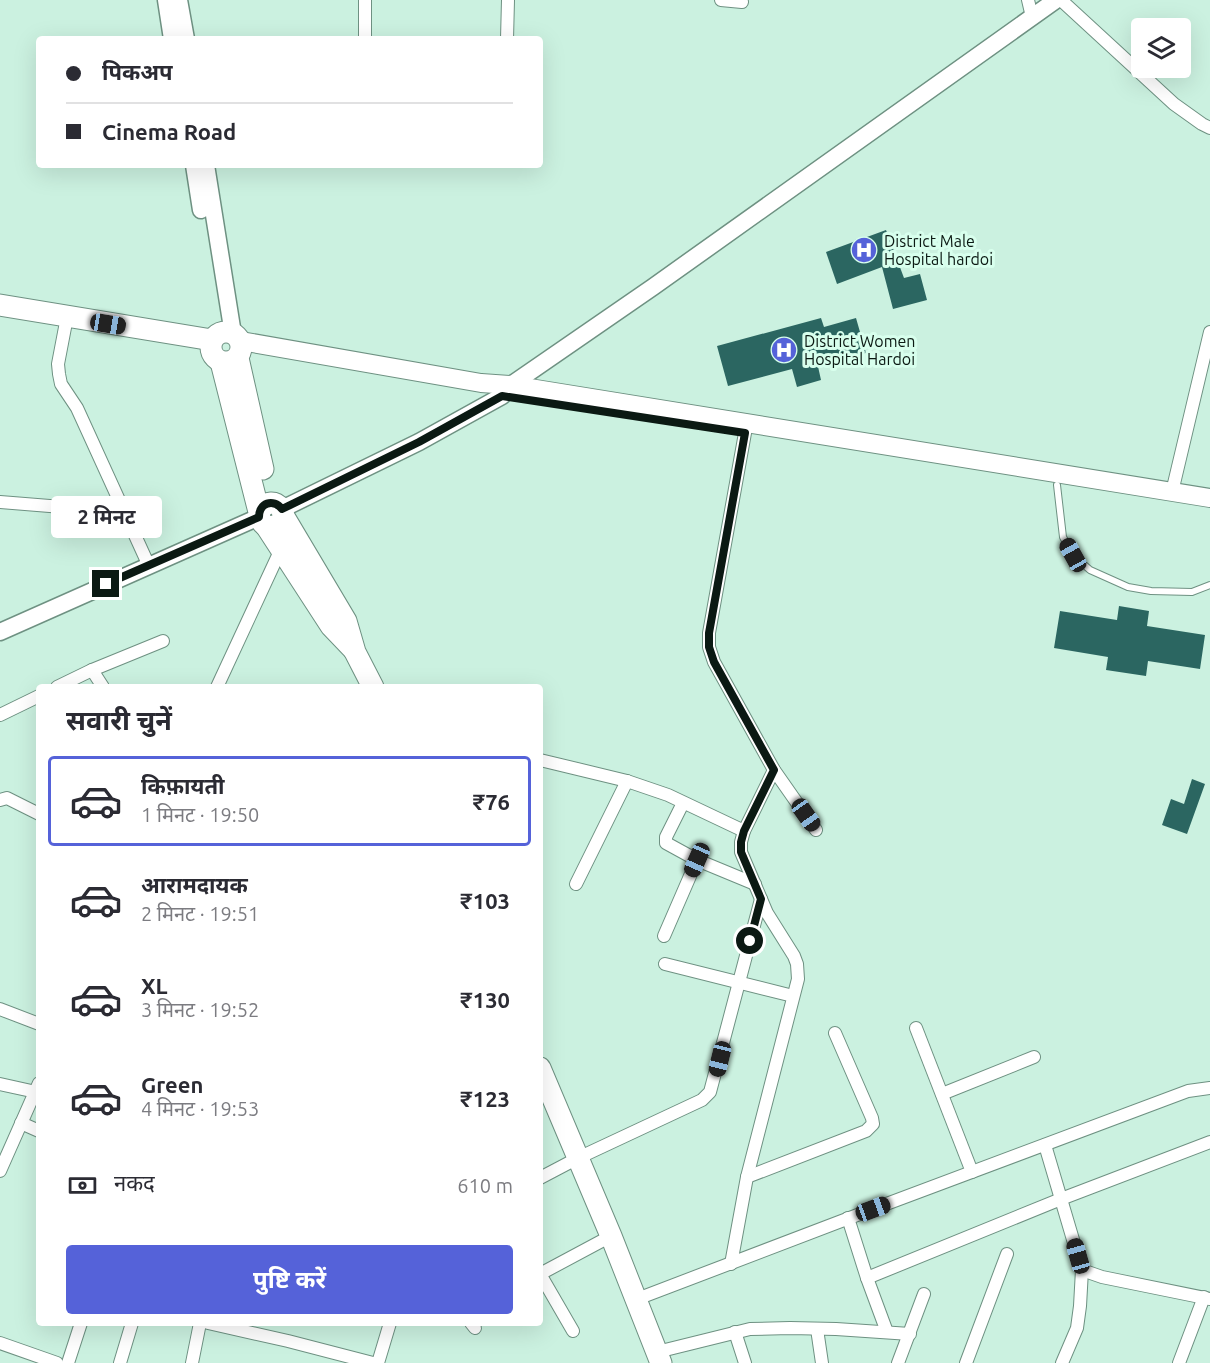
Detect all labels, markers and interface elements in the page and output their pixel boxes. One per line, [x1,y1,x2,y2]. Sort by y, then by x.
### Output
map controls [1131,18,1191,78]
button: layers [1131,18,1191,78]
text: पिकअप [102,59,173,84]
text: Cinema Road [102,119,236,144]
place label: District Male Hospital hardoi [884,232,993,268]
hospital icon: District Male Hospital hardoi [849,235,879,265]
car [89,312,127,336]
place label: District Women Hospital Hardoi [804,332,915,368]
hospital icon: District Women Hospital Hardoi [769,335,799,365]
callout: 2 मिनट [51,497,162,539]
text: 2 मिनट [78,505,136,528]
car [1056,535,1090,575]
route end [92,570,119,597]
text: सवारी चुनें [66,705,172,735]
text: किफ़ायती [141,773,225,798]
icon: car [69,774,123,828]
text: ₹76 [473,789,510,814]
car [788,795,824,835]
text: 1 मिनट · 19:50 [141,803,259,826]
car [681,840,713,880]
text: आरामदायक [141,872,248,897]
icon: car [69,873,123,927]
text: ₹103 [460,888,510,913]
text: 2 मिनट · 19:51 [141,902,259,925]
route start [736,927,763,954]
icon: car [69,972,123,1026]
text: XL [141,973,168,998]
text: ₹130 [460,987,510,1012]
text: 3 मिनट · 19:52 [141,998,259,1021]
car [707,1039,733,1079]
icon: car [69,1071,123,1125]
text: Green [141,1072,203,1097]
text: ₹123 [460,1086,510,1111]
text: 4 मिनट · 19:53 [141,1097,259,1120]
icon: cash [66,1169,99,1202]
text: नकद [114,1170,155,1195]
text: 610 m [457,1174,513,1197]
car [853,1194,893,1224]
car [1064,1236,1092,1276]
button: पुष्टि करें [66,1245,513,1314]

